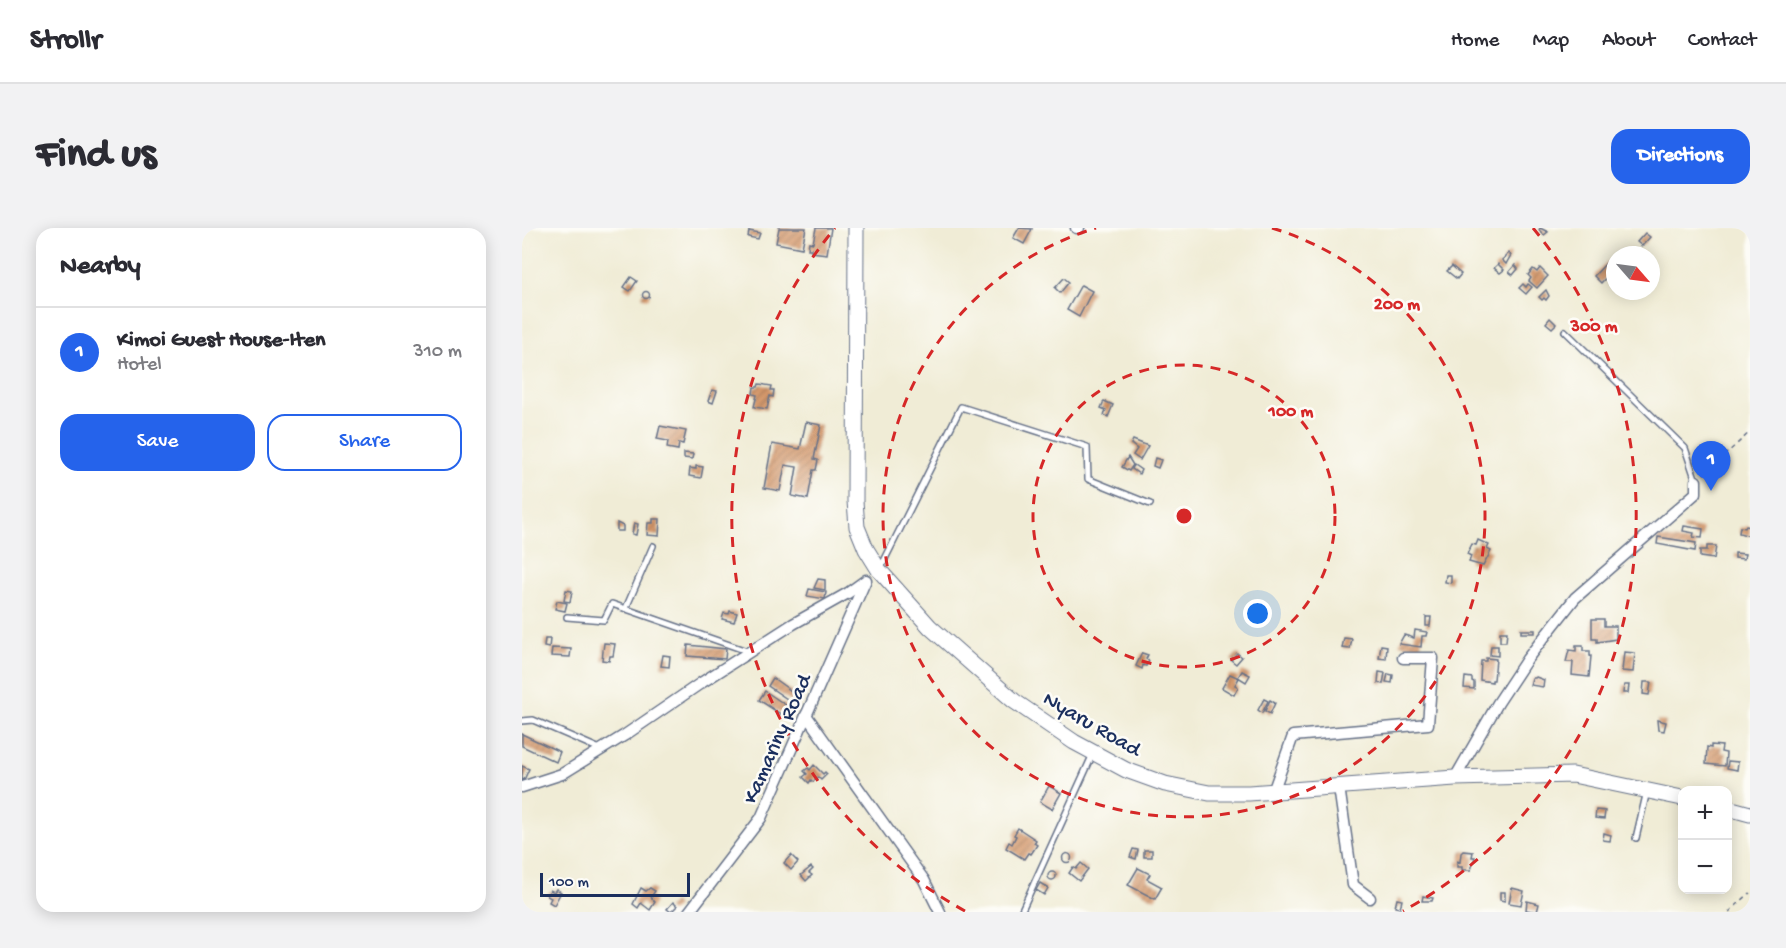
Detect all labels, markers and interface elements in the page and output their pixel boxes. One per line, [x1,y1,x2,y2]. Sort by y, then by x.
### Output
text: Strollr [30,25,101,58]
text: Home [1451,29,1499,54]
text: Map [1532,29,1569,54]
text: About [1602,29,1655,54]
text: Contact [1688,29,1756,54]
button: Directions [1611,129,1750,184]
text: Find us [36,132,156,181]
north arrow [1606,246,1660,300]
text: Nearby [60,252,141,283]
text: 200 m [1374,295,1420,316]
text: 300 m [1570,317,1618,338]
text: Kimoi Guest House-Iten [117,328,325,354]
text: 1 [75,341,84,364]
text: 310 m [413,341,462,364]
text: Hotel [117,354,162,377]
text: 100 m [1268,402,1314,423]
button: Save [60,414,255,471]
button: Share [267,414,462,471]
pin: 1 [1692,442,1730,491]
centre of rings [1174,506,1194,526]
your location [1243,599,1272,628]
street label: Kamariny Road [738,669,820,809]
street label: Nyaru Road [1037,687,1146,765]
map controls [1678,786,1732,894]
button: + [1678,786,1732,840]
button: − [1678,840,1732,894]
scale bar [540,870,690,898]
text: 100 m [549,874,589,893]

